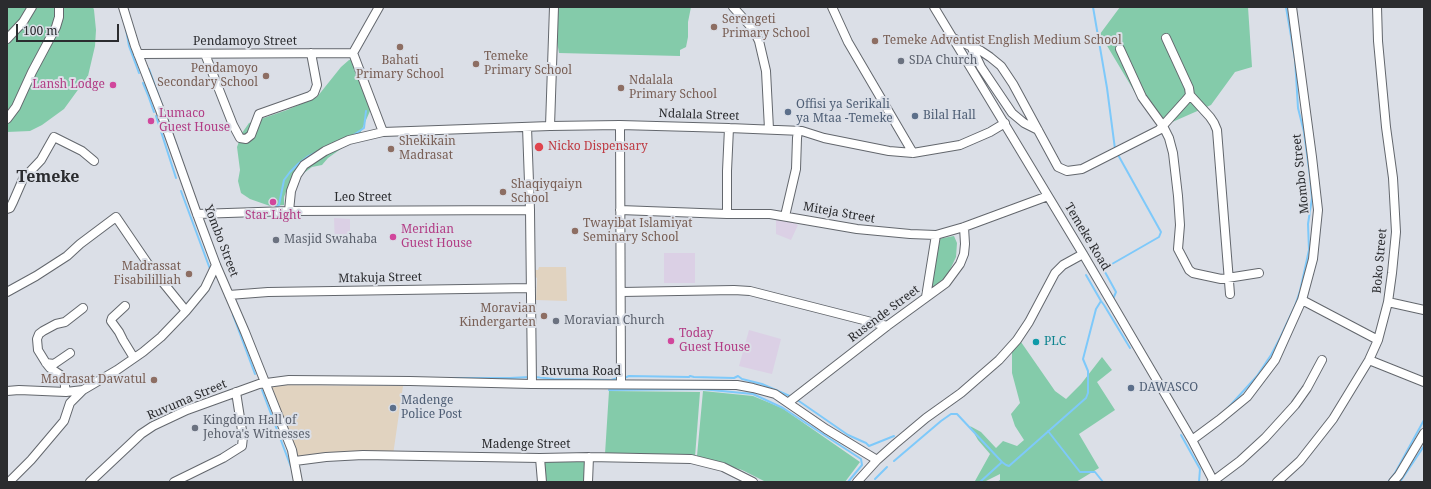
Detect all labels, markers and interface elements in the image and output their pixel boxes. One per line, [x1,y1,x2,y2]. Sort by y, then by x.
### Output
place label: Serengeti Primary School [722,13,810,41]
scale bar [18,16,121,42]
text: 100 m [23,22,58,39]
marker: Serengeti Primary School [709,22,719,32]
place label: Temeke Adventist English Medium School [883,34,1122,48]
street label: Pendamoyo Street [193,35,297,49]
marker: Temeke Adventist English Medium School [870,36,880,46]
marker: Bahati Primary School [395,42,405,52]
place label: Temeke Primary School [484,50,572,78]
place label: Bahati Primary School [356,54,444,82]
place label: SDA Church [909,54,977,68]
marker: SDA Church [896,56,906,66]
marker: Temeke Primary School [471,59,481,69]
place label: Pendamoyo Secondary School [157,62,258,90]
marker: Pendamoyo Secondary School [261,71,271,81]
place label: Ndalala Primary School [629,74,717,102]
place label: Lansh Lodge [32,78,105,92]
marker: Lansh Lodge [108,80,118,90]
marker: Ndalala Primary School [616,83,626,93]
place label: Offisi ya Serikali ya Mtaa -Temeke [796,98,893,126]
street label: Ndalala Street [658,106,740,124]
place label: Lumaco Guest House [159,107,230,135]
marker: Offisi ya Serikali ya Mtaa -Temeke [783,107,793,117]
place label: Bilal Hall [923,109,976,123]
marker: Bilal Hall [910,111,920,121]
marker: Lumaco Guest House [146,116,156,126]
street label: Mombo Street [1290,133,1312,215]
place label: Shekikain Madrasat [399,135,456,163]
place label: Nicko Dispensary [548,140,648,154]
marker: Nicko Dispensary [533,141,545,153]
marker: Shekikain Madrasat [386,144,396,154]
district label: Temeke [17,167,79,187]
place label: Shaqiyqaiyn School [511,178,582,206]
marker: Shaqiyqaiyn School [498,187,508,197]
street label: Leo Street [334,191,392,205]
marker: Star Light [268,197,278,207]
street label: Miteja Street [802,200,876,226]
street label: Temeke Road [1061,201,1113,273]
street label: Yombo Street [201,203,241,279]
place label: Star Light [245,209,301,223]
place label: Twayibat Islamiyat Seminary School [583,217,693,245]
place label: Meridian Guest House [401,223,472,251]
marker: Twayibat Islamiyat Seminary School [570,226,580,236]
street label: Boko Street [1370,228,1390,294]
marker: Meridian Guest House [388,232,398,242]
place label: Masjid Swahaba [284,233,377,247]
marker: Masjid Swahaba [271,235,281,245]
place label: Madrassat Fisabililliah [113,260,181,288]
marker: Madrassat Fisabililliah [184,269,194,279]
street label: Mtakuja Street [338,270,422,286]
street label: Rusende Street [846,283,922,345]
place label: Moravian Kindergarten [459,302,536,330]
marker: Moravian Kindergarten [539,311,549,321]
place label: Moravian Church [564,314,665,328]
marker: Moravian Church [551,316,561,326]
place label: Today Guest House [679,327,750,355]
place label: PLC [1044,335,1066,349]
marker: Today Guest House [666,336,676,346]
marker: PLC [1031,337,1041,347]
street label: Ruvuma Road [541,365,621,379]
place label: Madrasat Dawatul [41,373,146,387]
marker: Madrasat Dawatul [149,375,159,385]
street label: Ruvuma Street [145,377,229,423]
place label: DAWASCO [1139,381,1198,395]
marker: DAWASCO [1126,383,1136,393]
place label: Madenge Police Post [401,394,462,422]
marker: Madenge Police Post [388,403,398,413]
place label: Kingdom Hall of Jehova's Witnesses [203,414,310,442]
marker: Kingdom Hall of Jehova's Witnesses [190,423,200,433]
street label: Madenge Street [481,438,571,452]

